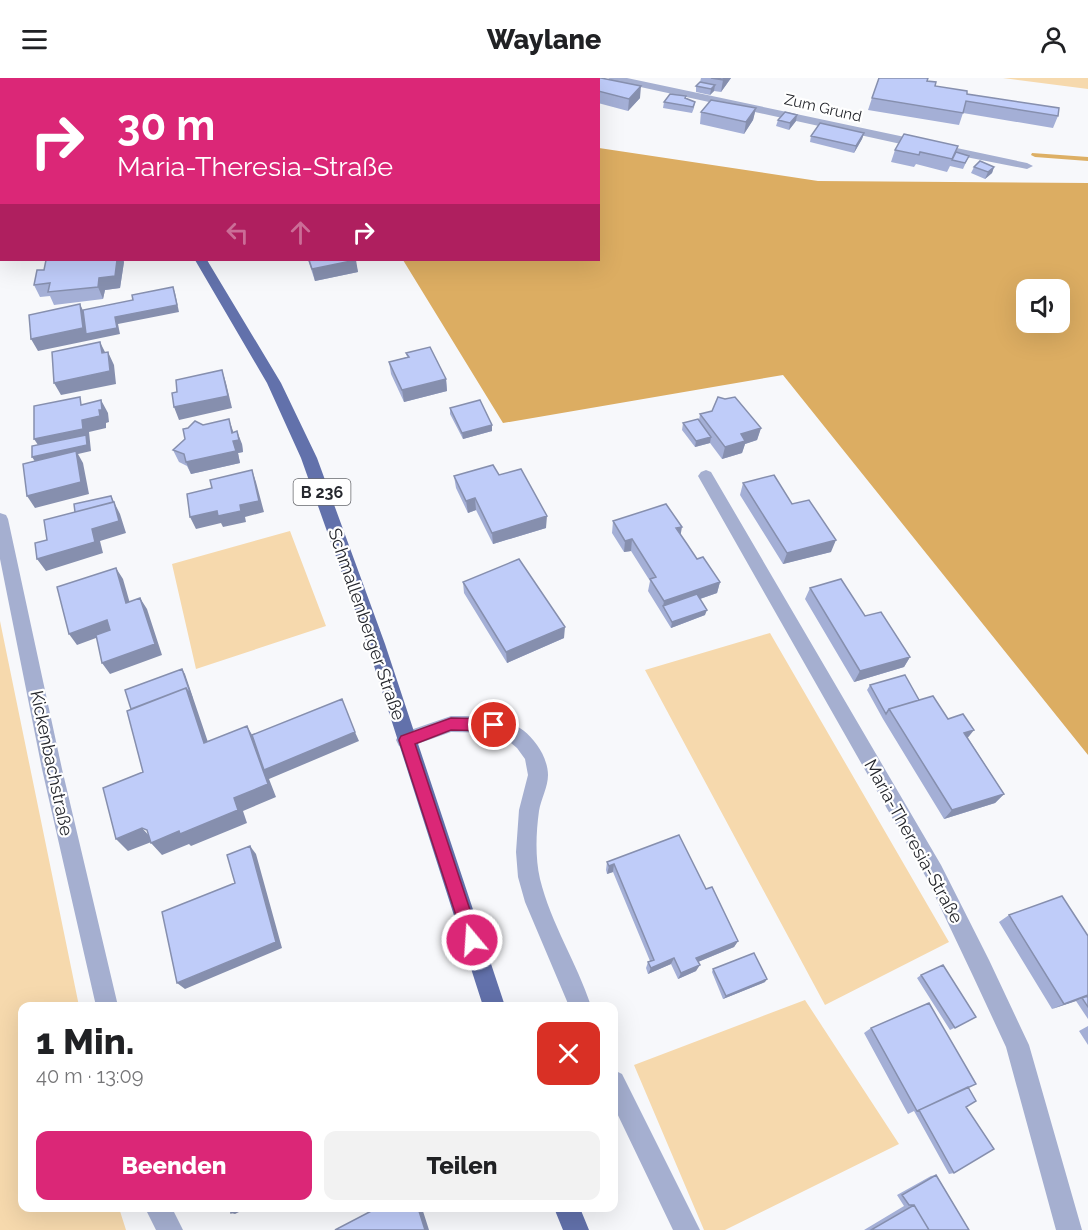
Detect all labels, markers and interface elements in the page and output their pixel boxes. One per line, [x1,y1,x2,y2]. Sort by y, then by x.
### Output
icon: menu [18,23,51,56]
icon: person [1037,23,1070,56]
text: Waylane [487,24,601,55]
street label: Zum Grund [783,90,863,126]
text: 30 m [117,101,215,150]
icon: right [18,102,96,180]
text: Maria-Theresia-Straße [117,151,393,182]
icon: left [221,216,254,249]
icon: ahead [284,216,317,249]
icon: right [347,216,380,249]
map controls [1016,279,1070,333]
button: sound [1016,279,1070,333]
road number: B 236 [294,479,350,505]
street label: Schmallenberger Straße [324,525,410,723]
street label: Kickenbachstraße [26,688,78,838]
pin [468,699,519,750]
icon: arrive [477,708,510,741]
street label: Maria-Theresia-Straße [860,755,968,927]
position arrow [440,908,504,972]
text: 1 Min. [36,1020,134,1062]
button: close [537,1022,600,1085]
text: 40 m · 13:09 [36,1064,144,1088]
button: Beenden [36,1131,312,1200]
button: Teilen [324,1131,600,1200]

